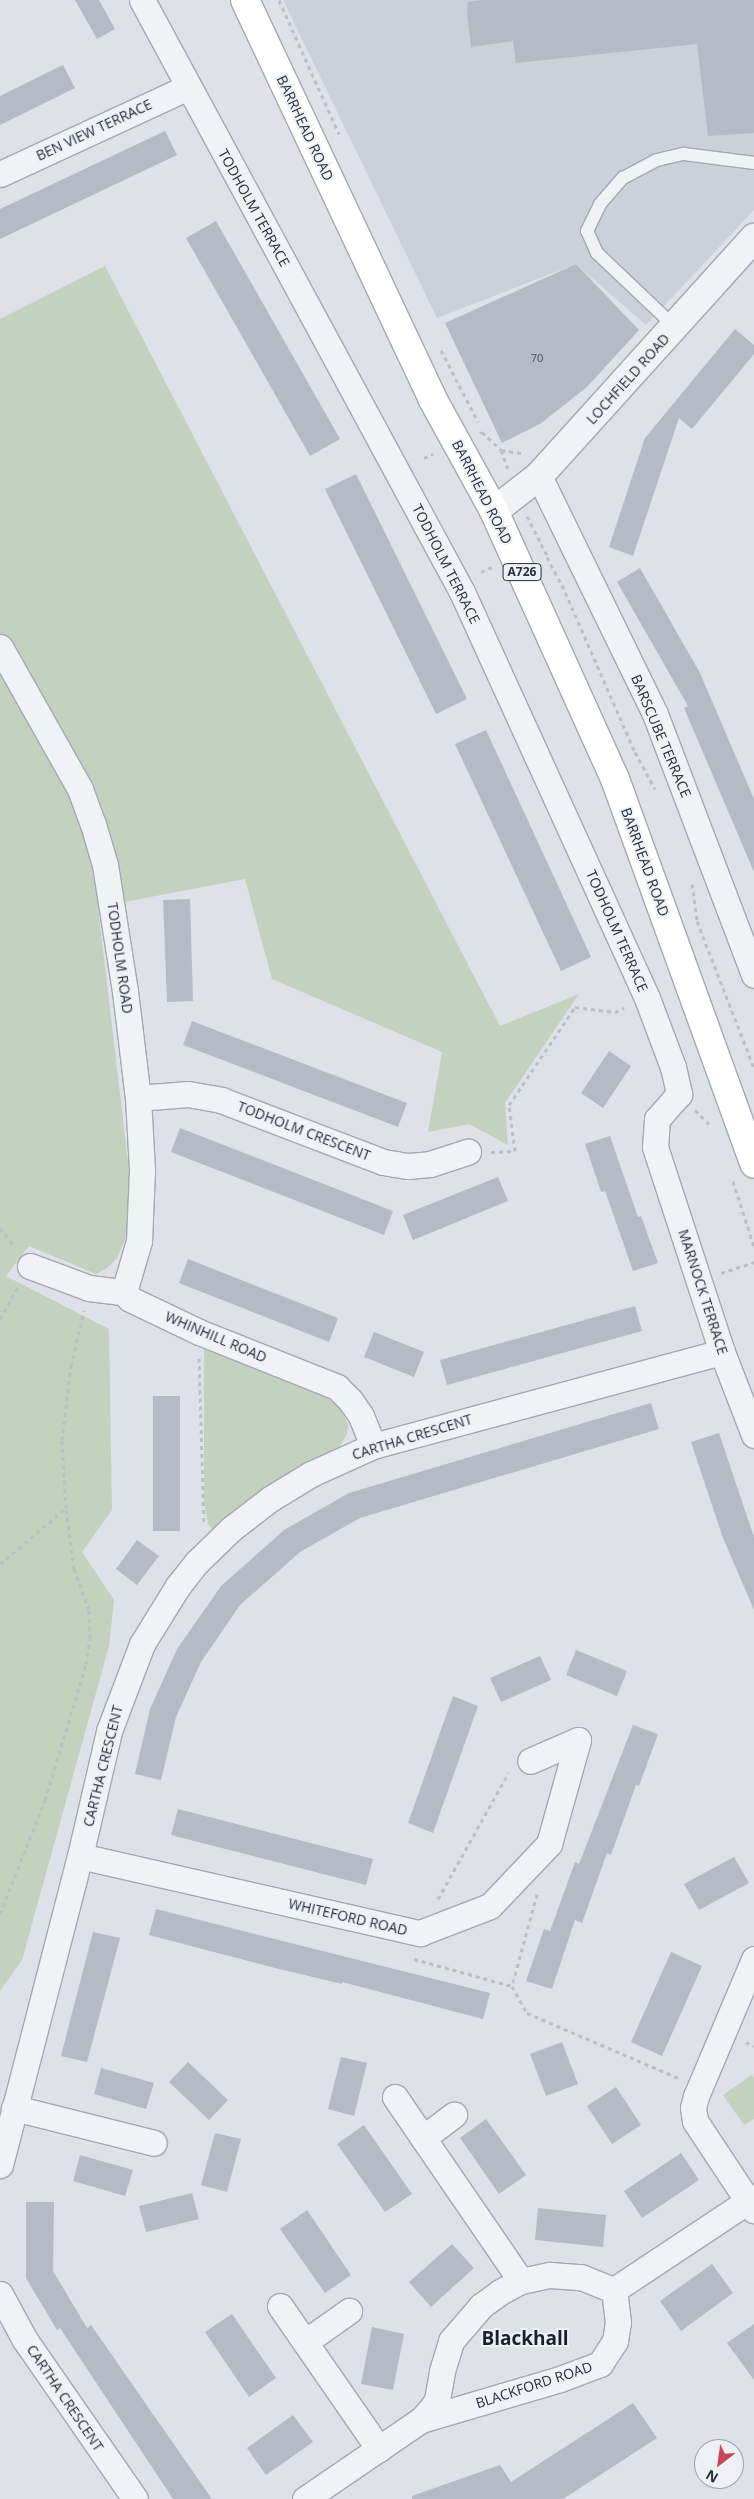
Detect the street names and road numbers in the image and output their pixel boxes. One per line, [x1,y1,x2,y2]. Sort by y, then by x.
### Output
street label: BARRHEAD ROAD [273,73,337,183]
street label: BEN VIEW TERRACE [33,96,155,164]
street label: TODHOLM TERRACE [215,146,293,270]
street label: LOCHFIELD ROAD [583,330,673,428]
street label: BARRHEAD ROAD [449,437,515,547]
street label: TODHOLM TERRACE [409,502,483,626]
road number: A726 [502,562,542,582]
street label: BARSCUBE TERRACE [627,672,695,800]
street label: BARRHEAD ROAD [618,805,672,919]
street label: TODHOLM TERRACE [583,867,651,995]
street label: TODHOLM ROAD [104,901,136,1015]
street label: TODHOLM CRESCENT [235,1098,373,1164]
street label: MARNOCK TERRACE [675,1227,731,1357]
street label: WHINHILL ROAD [163,1308,269,1366]
street label: CARTHA CRESCENT [350,1411,474,1463]
street label: CARTHA CRESCENT [80,1704,126,1828]
street label: WHITEFORD ROAD [287,1895,409,1939]
street label: CARTHA CRESCENT [23,2342,107,2454]
street label: BLACKFORD ROAD [474,2358,594,2412]

